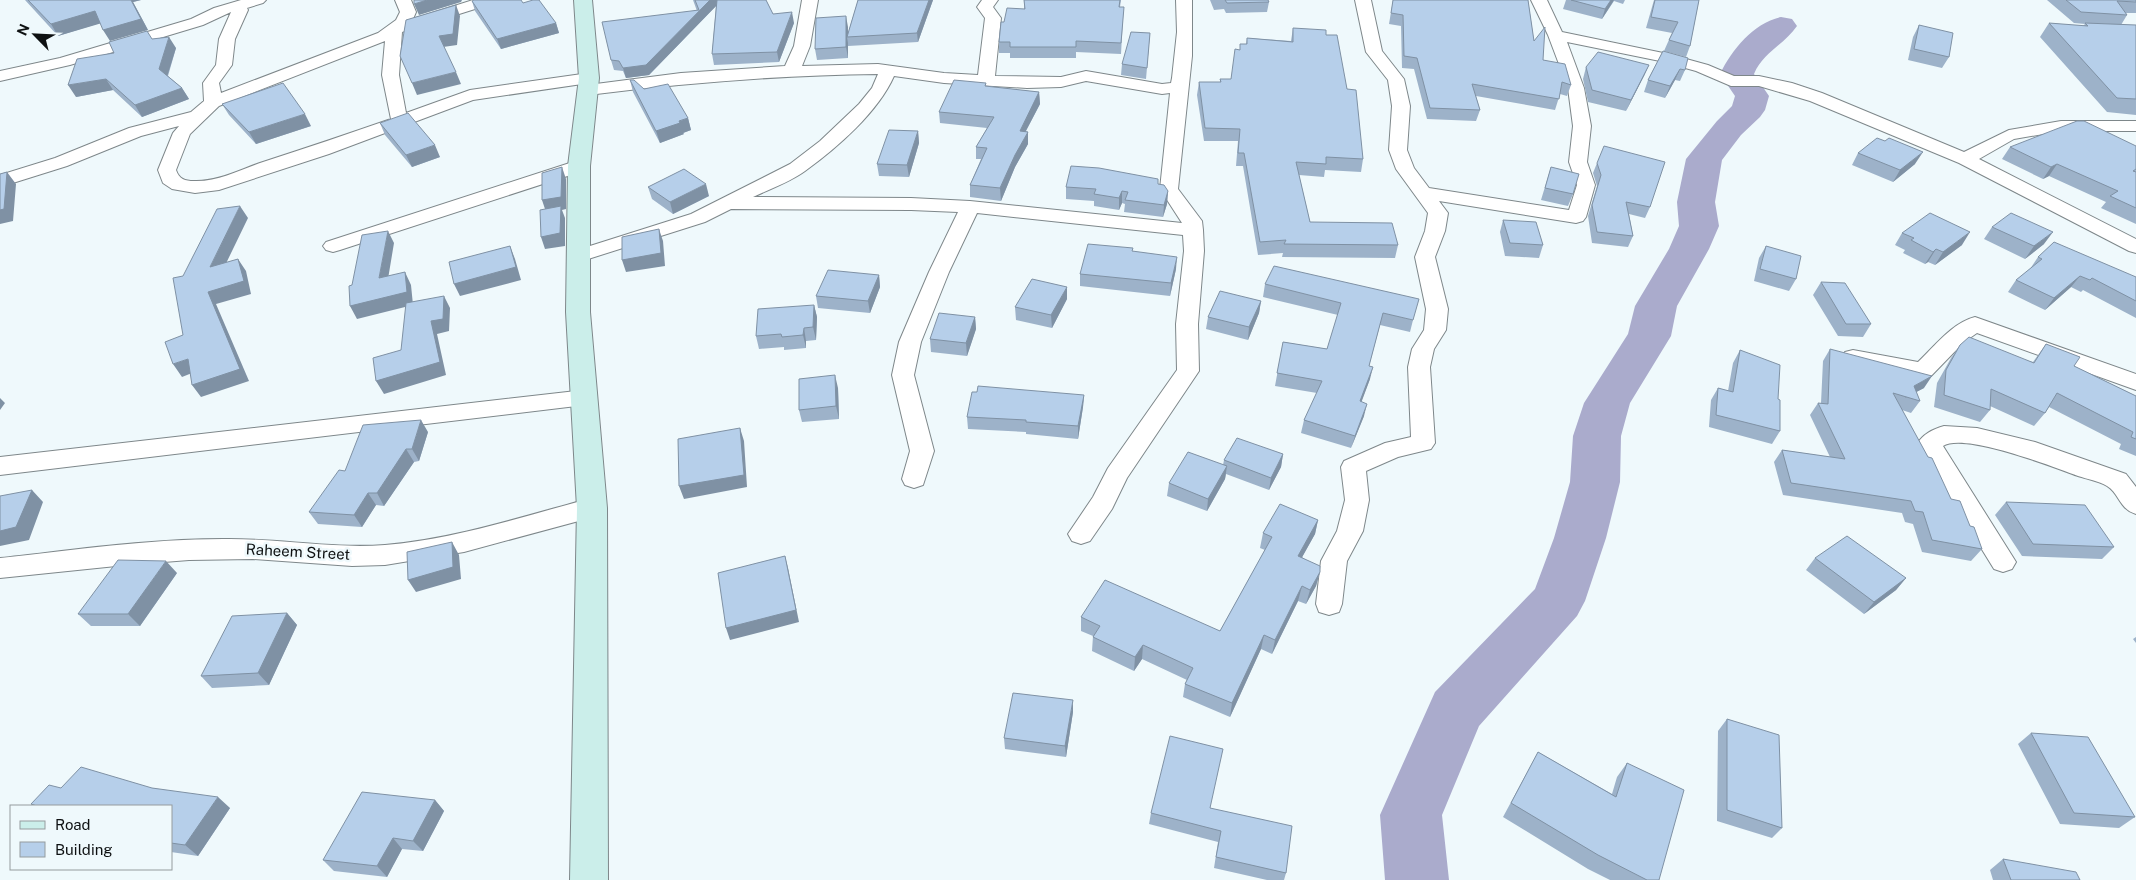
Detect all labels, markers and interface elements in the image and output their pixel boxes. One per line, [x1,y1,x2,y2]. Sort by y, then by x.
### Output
north arrow [10,10,60,60]
text: N [14,21,33,38]
street label: Raheem Street [245,540,351,563]
legend [10,805,172,870]
text: Road [55,816,91,833]
text: Building [55,841,113,858]

